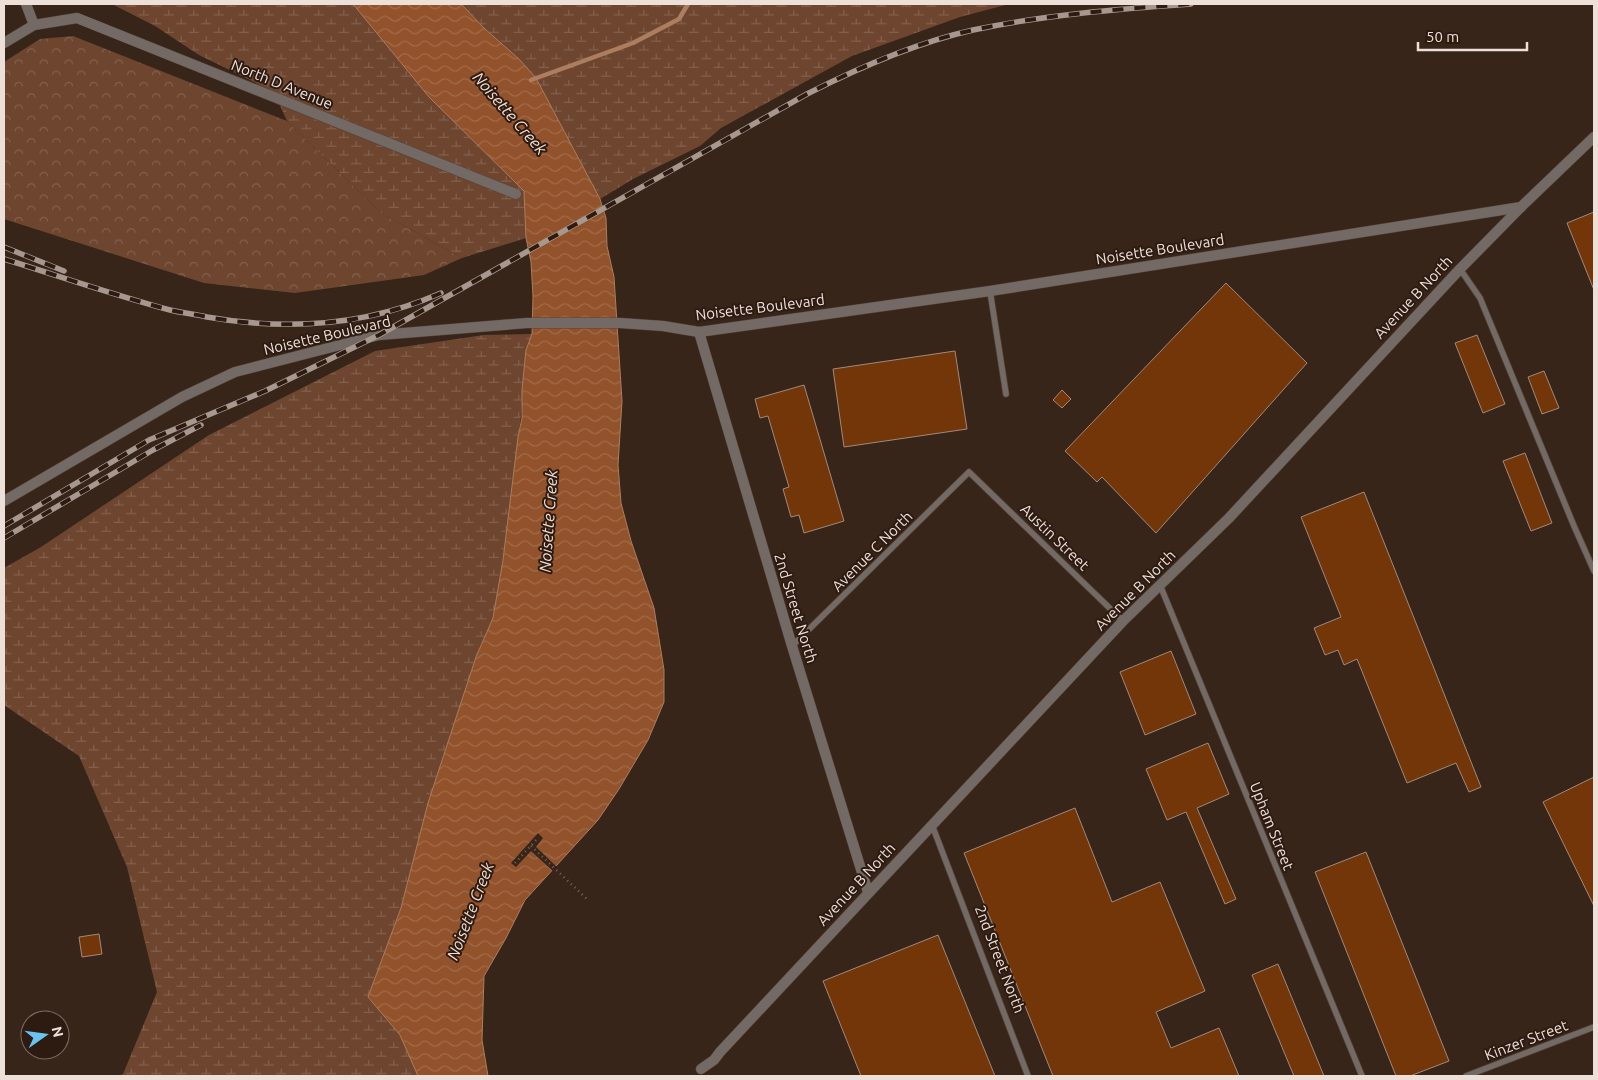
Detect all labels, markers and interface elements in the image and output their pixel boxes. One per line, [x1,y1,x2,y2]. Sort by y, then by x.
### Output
scale bar [1418,20,1527,52]
text: 50 m [1426,28,1459,45]
street label: North D Avenue [229,56,335,112]
water label: Noisette Creek [469,68,551,158]
street label: Noisette Boulevard [1095,230,1225,268]
street label: Avenue B North [1370,252,1456,342]
street label: Noisette Boulevard [694,291,826,323]
street label: Noisette Boulevard [262,312,392,358]
water label: Noisette Creek [535,468,561,573]
street label: Austin Street [1017,500,1093,574]
street label: Avenue C North [828,507,916,595]
street label: Avenue B North [1091,546,1179,634]
street label: 2nd Street North [771,551,821,665]
street label: Upham Street [1247,779,1297,873]
street label: Avenue B North [813,839,899,929]
water label: Noisette Creek [443,859,497,962]
street label: 2nd Street North [972,903,1028,1015]
north arrow [20,1010,70,1060]
street label: Kinzer Street [1482,1016,1570,1064]
text: N [49,1025,67,1039]

